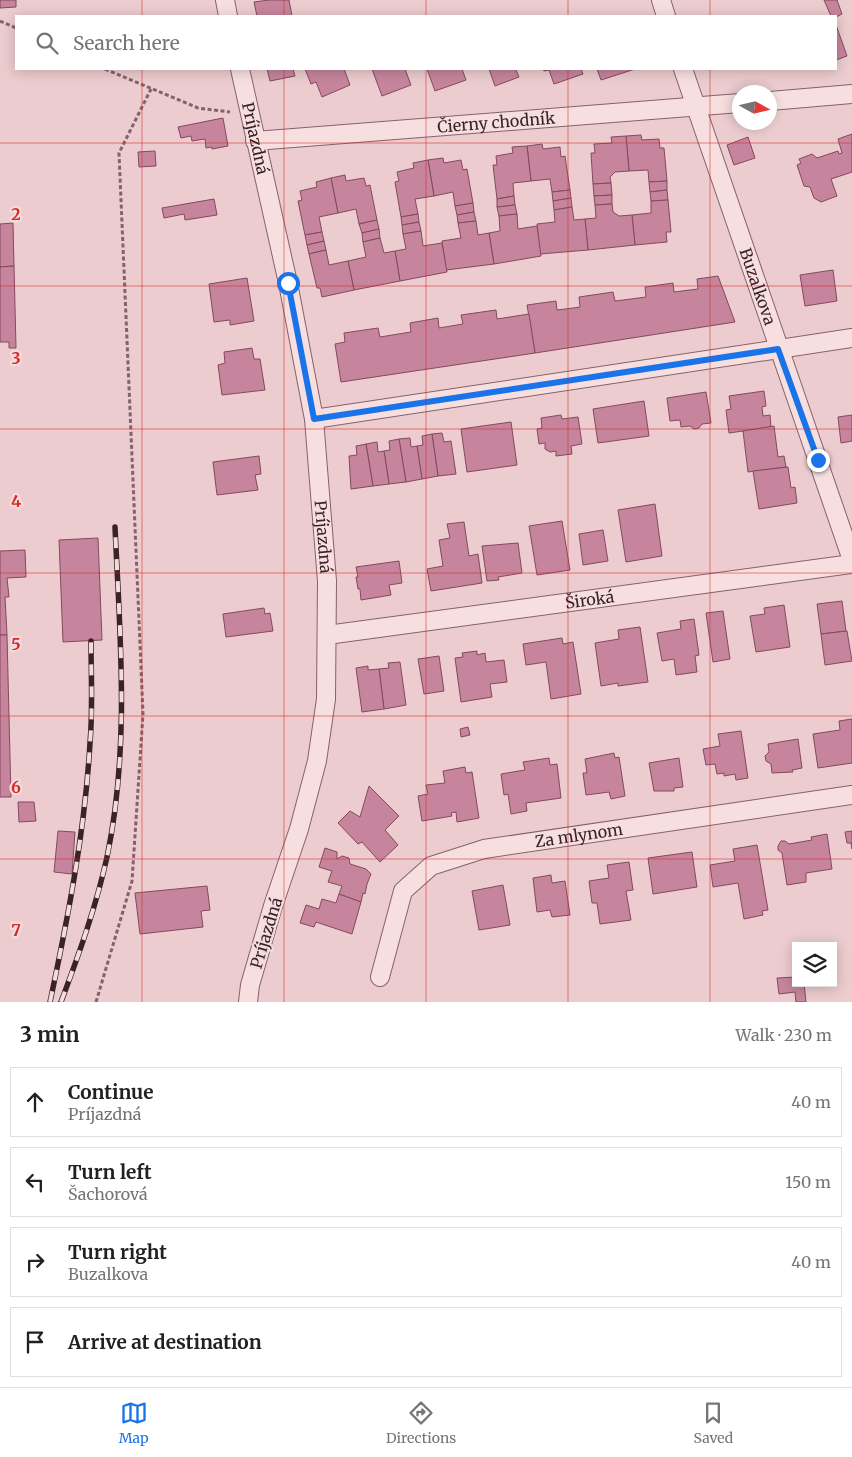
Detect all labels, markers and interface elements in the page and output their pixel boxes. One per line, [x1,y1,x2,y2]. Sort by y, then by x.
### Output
search box [15,15,837,70]
icon: search [33,29,61,57]
text: Search here [73,31,180,55]
north arrow [732,85,777,130]
street label: Príjazdná [238,100,273,177]
street label: Čierny chodník [437,107,557,137]
text: 2 [11,204,21,224]
street label: Buzalkova [735,245,780,328]
route start [277,272,300,295]
text: 3 [11,348,21,368]
route end [807,449,830,472]
text: 4 [11,491,21,511]
street label: Príjazdná [311,499,336,575]
street label: Široká [564,586,616,613]
text: 5 [11,634,21,654]
text: 6 [11,777,21,797]
street label: Za mlynom [533,819,624,851]
street label: Príjazdná [246,895,286,971]
text: 7 [11,920,21,940]
map controls [792,942,837,987]
button: layers [792,942,837,987]
text: 3 min [20,1021,79,1048]
text: Walk · 230 m [736,1025,832,1045]
text: Continue [68,1080,154,1104]
icon: ahead [21,1088,49,1116]
text: 40 m [791,1092,831,1112]
text: Príjazdná [68,1104,141,1124]
text: Turn left [68,1160,152,1184]
icon: left [21,1168,49,1196]
text: 150 m [785,1172,831,1192]
text: Šachorová [68,1184,148,1204]
text: Turn right [68,1240,167,1264]
icon: right [21,1248,49,1276]
text: 40 m [791,1252,831,1272]
text: Buzalkova [68,1264,148,1284]
icon: arrive [21,1328,49,1356]
text: Arrive at destination [68,1330,262,1354]
tab: Map [119,1399,149,1447]
tab: Directions [386,1399,456,1447]
tab: Saved [694,1399,733,1447]

